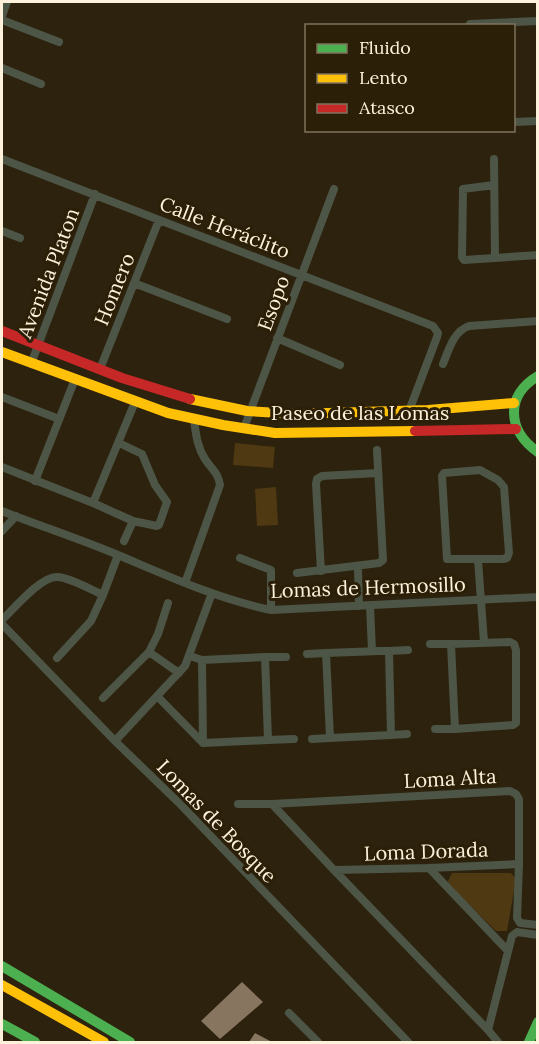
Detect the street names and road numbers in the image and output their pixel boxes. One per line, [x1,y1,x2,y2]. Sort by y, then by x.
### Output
street label: Calle Heráclito [156,191,294,263]
street label: Avenida Platon [11,204,84,343]
street label: Homero [88,249,140,329]
street label: Esopo [251,272,295,334]
street label: Paseo de las Lomas [271,400,449,425]
street label: Lomas de Hermosillo [270,571,466,603]
street label: Lomas de Bosque [152,754,282,888]
street label: Loma Alta [403,763,497,793]
street label: Loma Dorada [363,836,489,866]

